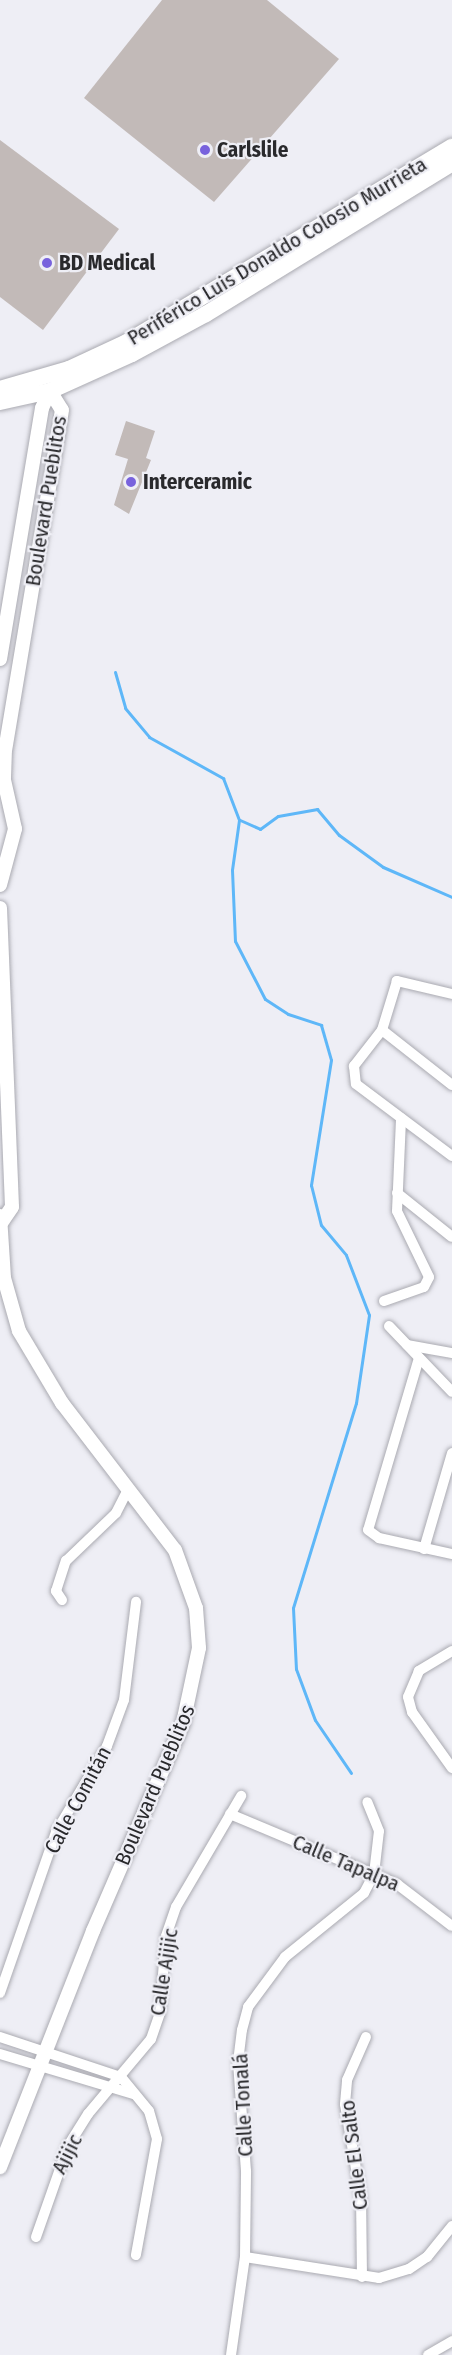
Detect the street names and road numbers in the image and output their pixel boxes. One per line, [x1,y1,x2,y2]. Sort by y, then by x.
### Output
street label: Periférico Luis Donaldo Colosio Murrieta [123,151,431,351]
street label: Boulevard Pueblitos [20,414,72,588]
street label: Boulevard Pueblitos [110,1701,200,1869]
street label: Calle Comitán [39,1742,117,1858]
street label: Calle Tapalpa [289,1829,403,1897]
street label: Calle Ajijic [145,1927,183,2017]
street label: Calle Tonalá [228,2053,258,2157]
street label: Calle El Salto [335,2099,373,2211]
street label: Ajijic [46,2130,88,2178]

